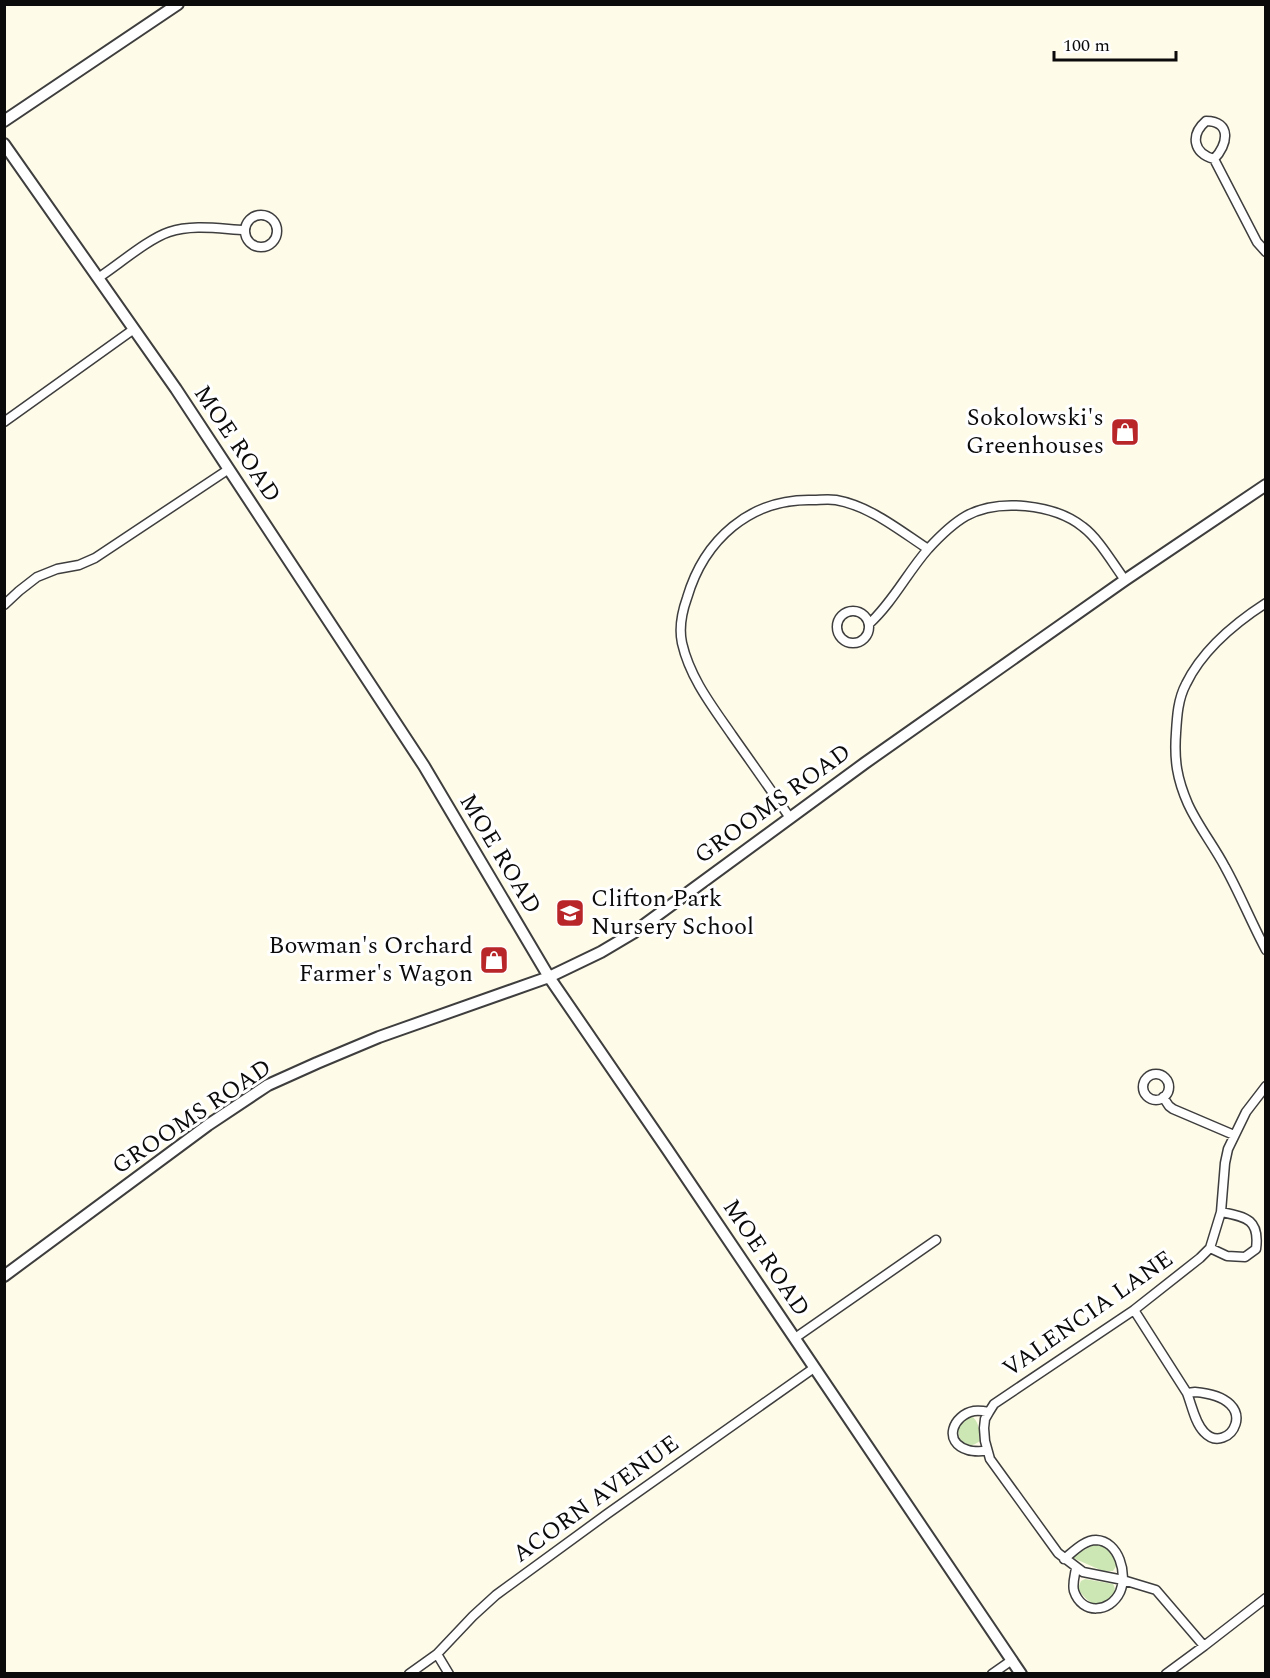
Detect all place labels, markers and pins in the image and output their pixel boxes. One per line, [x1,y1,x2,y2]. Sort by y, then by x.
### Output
place label: Sokolowski's Greenhouses [966,400,1104,464]
shop icon: Sokolowski's Greenhouses [1109,416,1141,448]
place label: Clifton Park Nursery School [591,881,754,945]
school or university icon: Clifton Park Nursery School [554,897,586,929]
place label: Bowman's Orchard Farmer's Wagon [268,928,473,992]
shop icon: Bowman's Orchard Farmer's Wagon [478,944,510,976]

